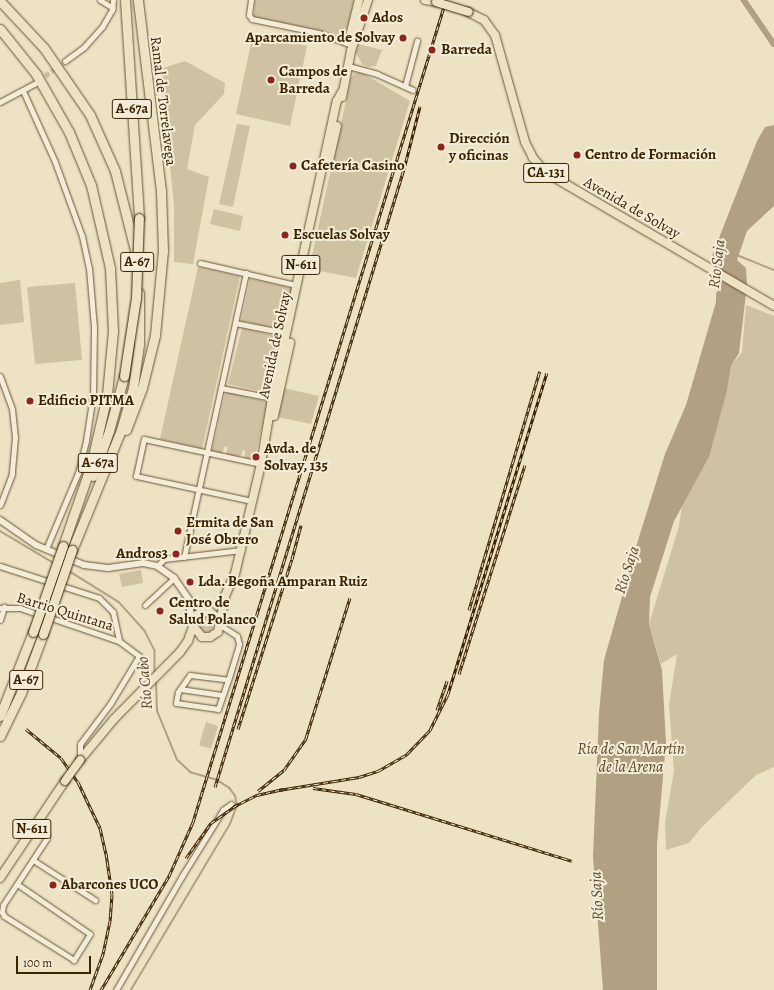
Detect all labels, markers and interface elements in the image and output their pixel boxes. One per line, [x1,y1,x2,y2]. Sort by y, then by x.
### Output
place label: Ados [372,9,403,27]
marker: Ados [359,13,369,23]
place label: Aparcamiento de Solvay [246,29,395,47]
marker: Aparcamiento de Solvay [398,33,408,43]
street label: Ramal de Torrelavega [146,35,180,167]
place label: Barreda [441,41,492,59]
marker: Barreda [426,44,438,56]
place label: Campos de Barreda [279,62,348,97]
marker: Campos de Barreda [266,75,276,85]
road number: A-67a [111,97,153,121]
place label: Dirección y oficinas [449,129,510,164]
marker: Dirección y oficinas [436,142,446,152]
place label: Centro de Formación [585,146,716,164]
marker: Centro de Formación [572,150,582,160]
place label: Cafetería Casino [301,157,405,175]
marker: Cafetería Casino [288,161,298,171]
road number: CA-131 [523,161,569,185]
street label: Avenida de Solvay [581,173,683,243]
place label: Escuelas Solvay [293,226,390,244]
marker: Escuelas Solvay [280,230,290,240]
water label: Río Saja [704,238,730,290]
road number: A-67 [120,250,154,274]
road number: N-611 [281,253,321,277]
street label: Avenida de Solvay [255,290,295,400]
place label: Edificio PITMA [38,392,134,410]
marker: Edificio PITMA [25,396,35,406]
place label: Avda. de Solvay, 135 [264,439,328,474]
road number: A-67a [77,451,119,475]
marker: Avda. de Solvay, 135 [251,452,261,462]
place label: Ermita de San José Obrero [186,513,274,548]
marker: Ermita de San José Obrero [173,526,183,536]
water label: Río Saja [610,544,644,596]
place label: Andros3 [116,545,168,563]
marker: Andros3 [171,549,181,559]
place label: Lda. Begoña Amparan Ruiz [198,573,368,591]
marker: Lda. Begoña Amparan Ruiz [185,577,195,587]
street label: Barrio Quintana [14,589,116,635]
place label: Centro de Salud Polanco [169,593,256,628]
marker: Centro de Salud Polanco [154,605,166,617]
water label: Río Cabo [133,656,157,710]
road number: A-67 [9,668,43,692]
water label: Ría de San Martín de la Arena [577,739,685,777]
road number: N-611 [12,817,52,841]
water label: Río Saja [586,871,608,921]
place label: Abarcones UCO [61,876,158,894]
marker: Abarcones UCO [48,880,58,890]
scale bar [18,948,93,974]
text: 100 m [23,955,52,971]

